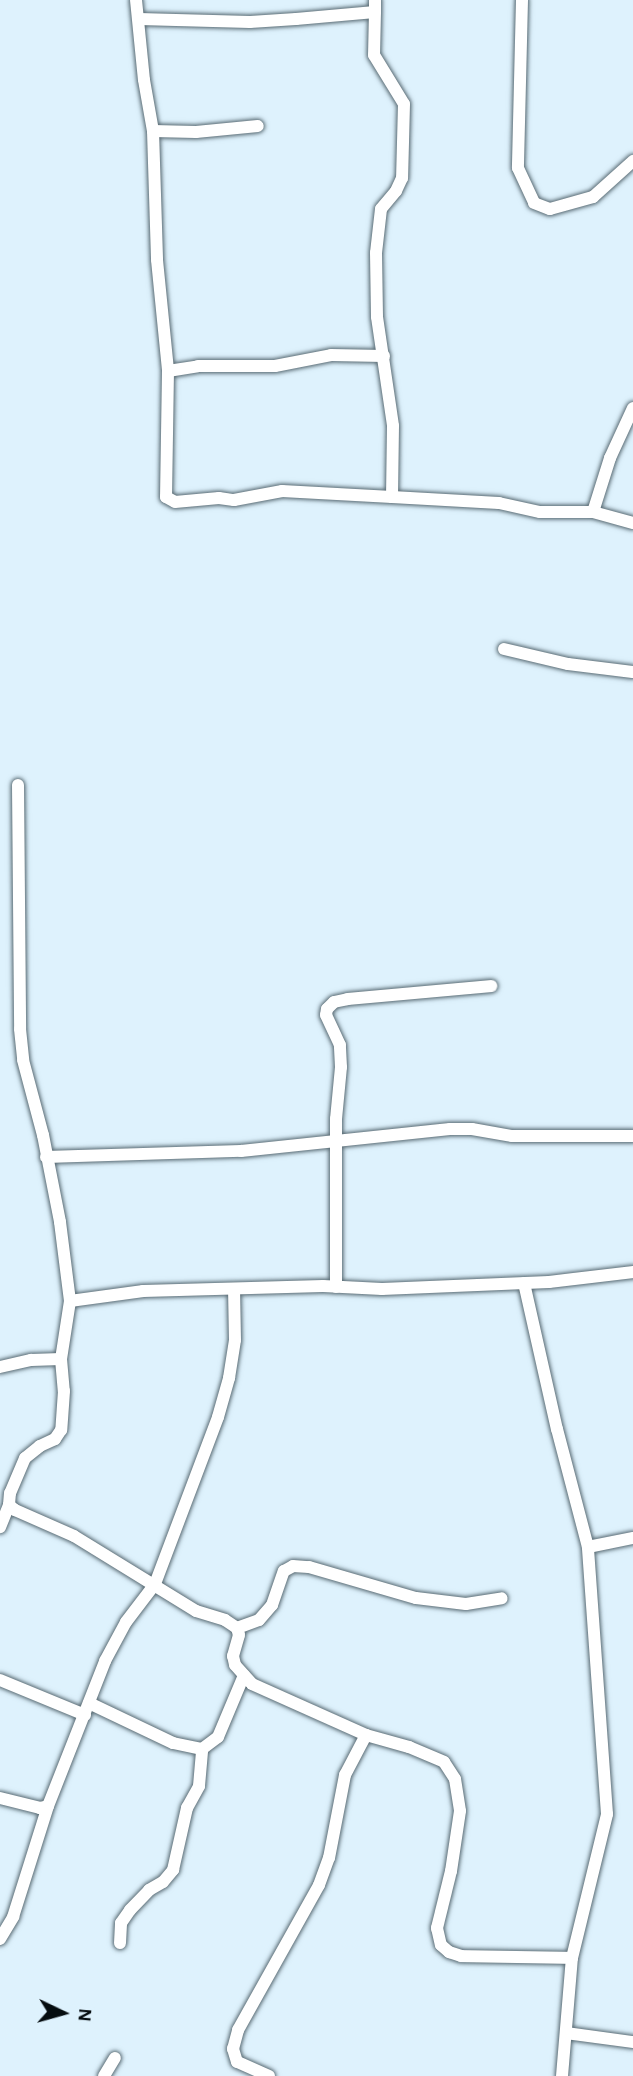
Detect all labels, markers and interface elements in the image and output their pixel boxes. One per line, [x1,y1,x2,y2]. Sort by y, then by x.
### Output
north arrow [28,1978,98,2048]
text: N [74,2007,94,2022]

